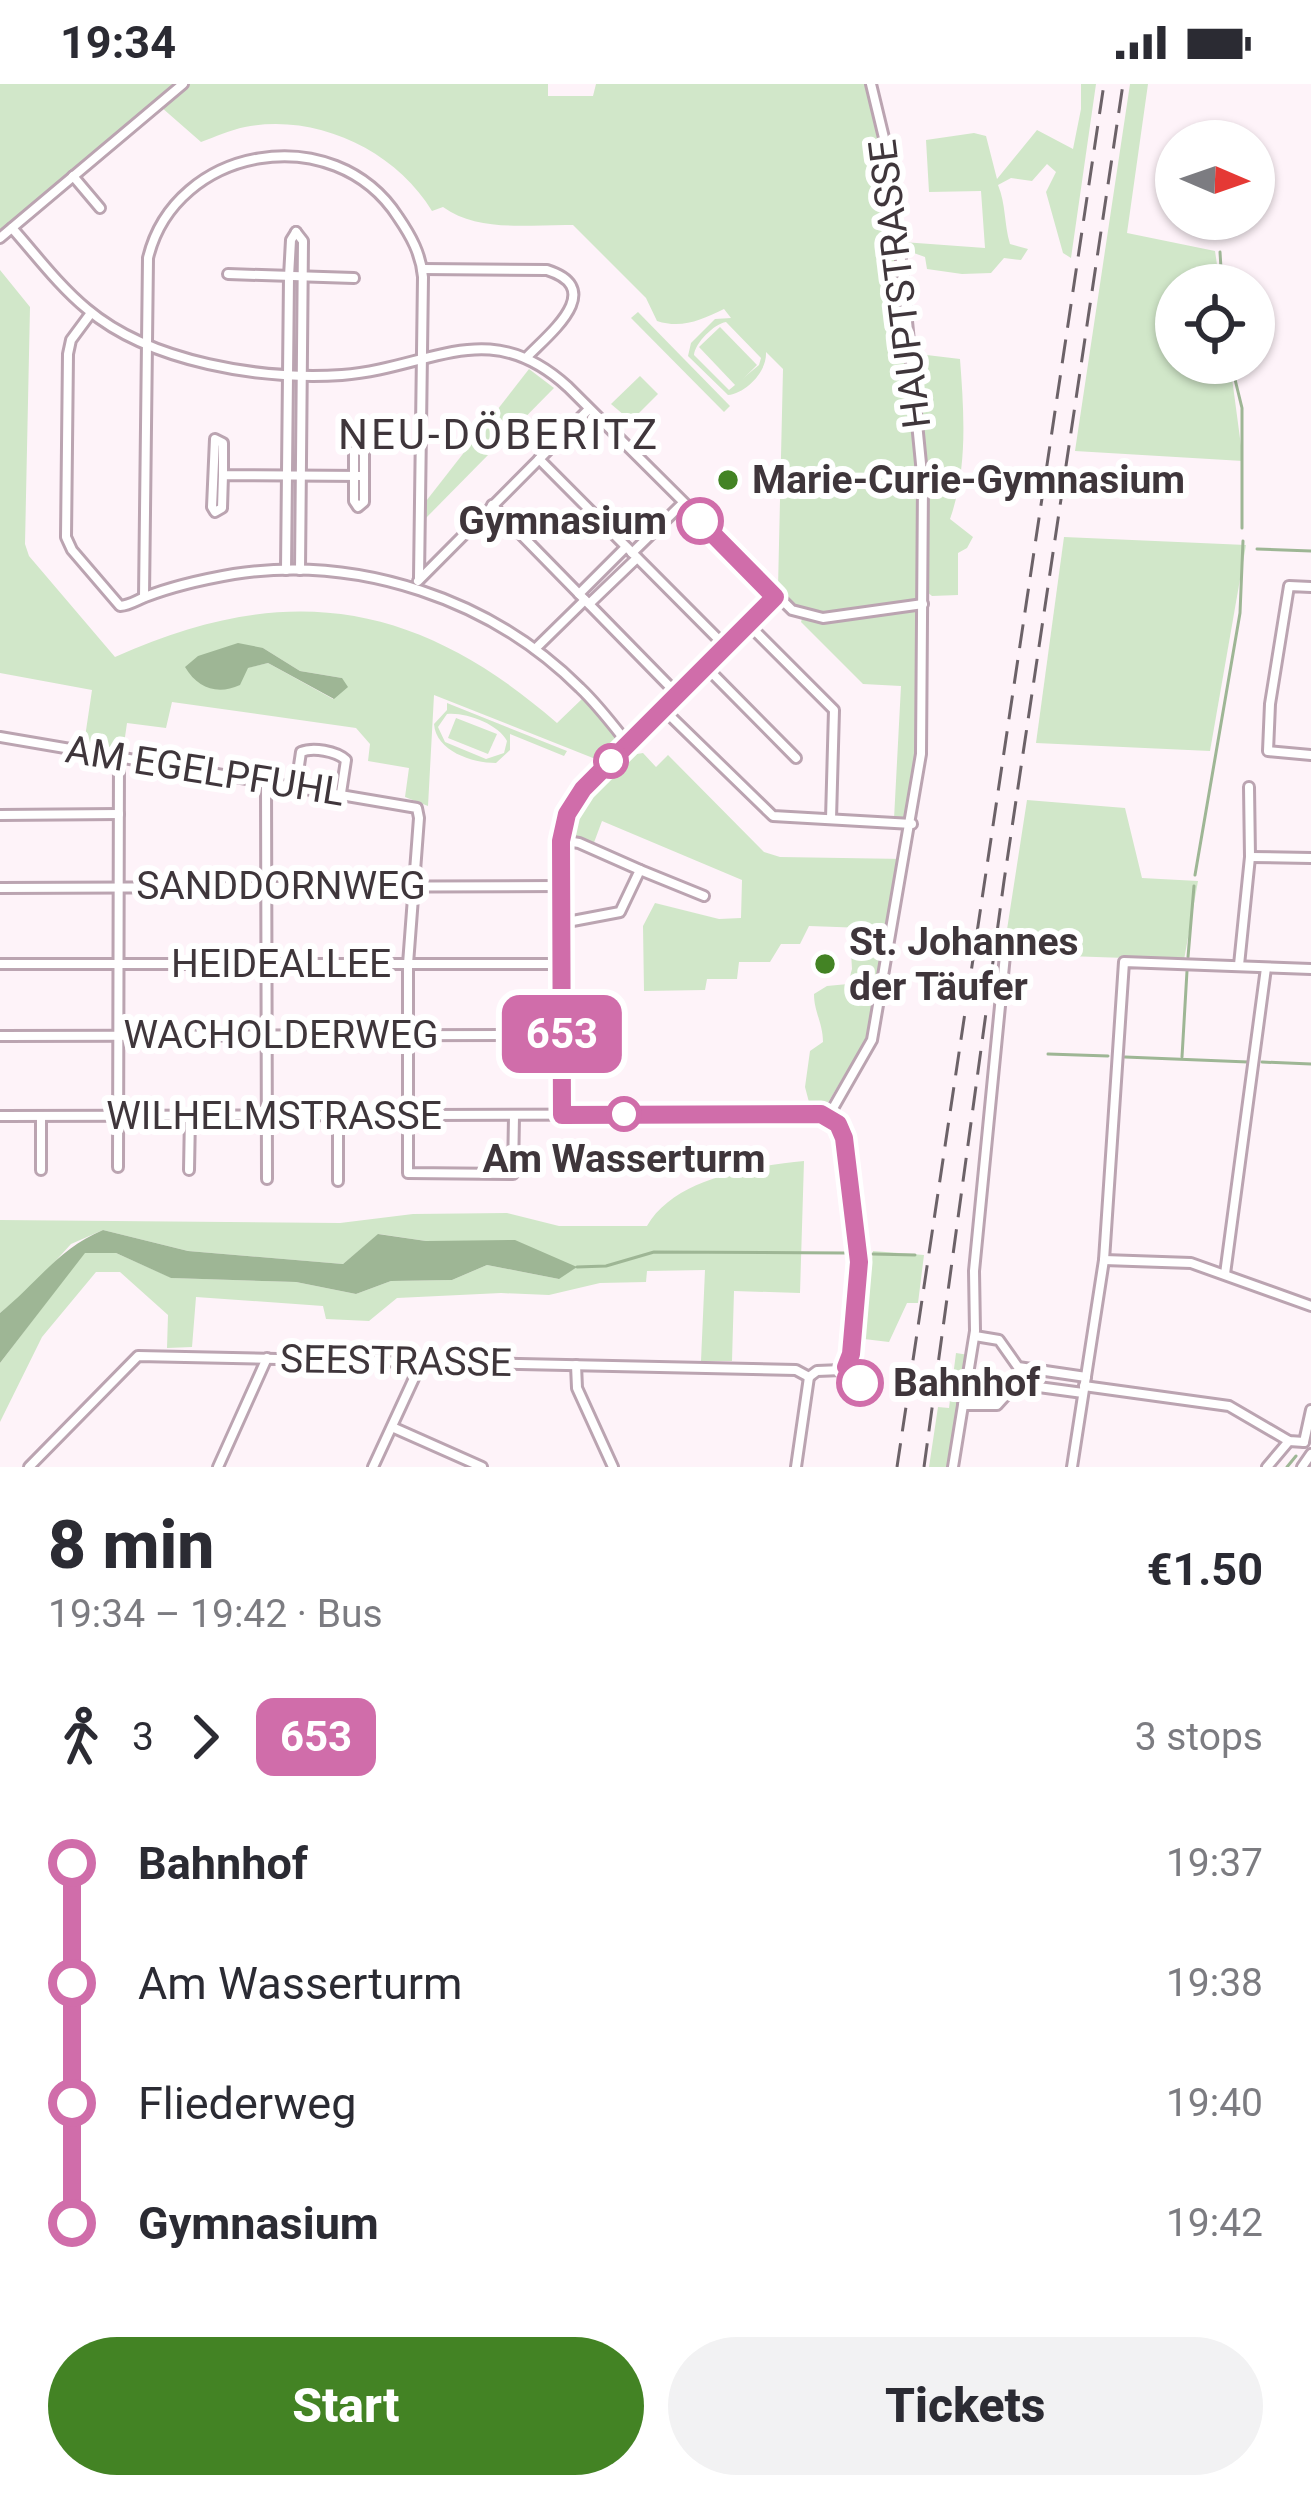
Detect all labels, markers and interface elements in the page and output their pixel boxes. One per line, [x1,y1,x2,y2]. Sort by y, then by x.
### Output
text: 19:34 [60,16,176,69]
north arrow [1155,120,1275,240]
map controls [1155,120,1275,384]
street label: HAUPTSTRASSE [859,137,941,431]
button: locate [1155,264,1275,384]
district label: NEU-DÖBERITZ [338,410,660,459]
place label: Marie-Curie-Gymnasium [752,457,1185,503]
marker: Marie-Curie-Gymnasium [715,467,741,493]
place label: Gymnasium [458,498,667,544]
marker: Gymnasium [678,499,722,543]
street label: AM EGELPFUHL [62,726,348,816]
unlabelled marker [595,745,627,777]
street label: SANDDORNWEG [136,863,426,909]
place label: St. Johannes der Täufer [849,919,1079,1010]
street label: HEIDEALLEE [171,941,391,987]
marker: St. Johannes der Täufer [812,951,838,977]
line badge: 653 [493,995,631,1073]
text: 653 [526,1009,598,1058]
street label: WACHOLDERWEG [123,1012,439,1058]
street label: WILHELMSTRASSE [106,1093,442,1139]
marker: Am Wasserturm [608,1098,640,1130]
place label: Am Wasserturm [483,1136,765,1182]
street label: SEESTRASSE [280,1336,512,1386]
place label: Bahnhof [893,1360,1040,1406]
marker: Bahnhof [838,1361,882,1405]
text: 8 min [48,1507,214,1584]
text: €1.50 [1147,1543,1263,1596]
text: 19:34 – 19:42 · Bus [48,1591,383,1637]
icon: walk [48,1704,114,1770]
icon: forward [172,1704,238,1770]
text: 653 [280,1712,352,1761]
text: 3 [132,1714,154,1760]
text: 3 stops [1135,1714,1263,1760]
text: Bahnhof [138,1837,308,1890]
text: 19:37 [1166,1840,1263,1886]
text: Am Wasserturm [138,1957,463,2010]
text: 19:38 [1166,1960,1263,2006]
text: Fliederweg [138,2077,356,2130]
text: 19:40 [1166,2080,1263,2126]
text: Gymnasium [138,2197,379,2250]
text: 19:42 [1166,2200,1263,2246]
button: Start [48,2337,644,2475]
button: Tickets [668,2337,1263,2475]

